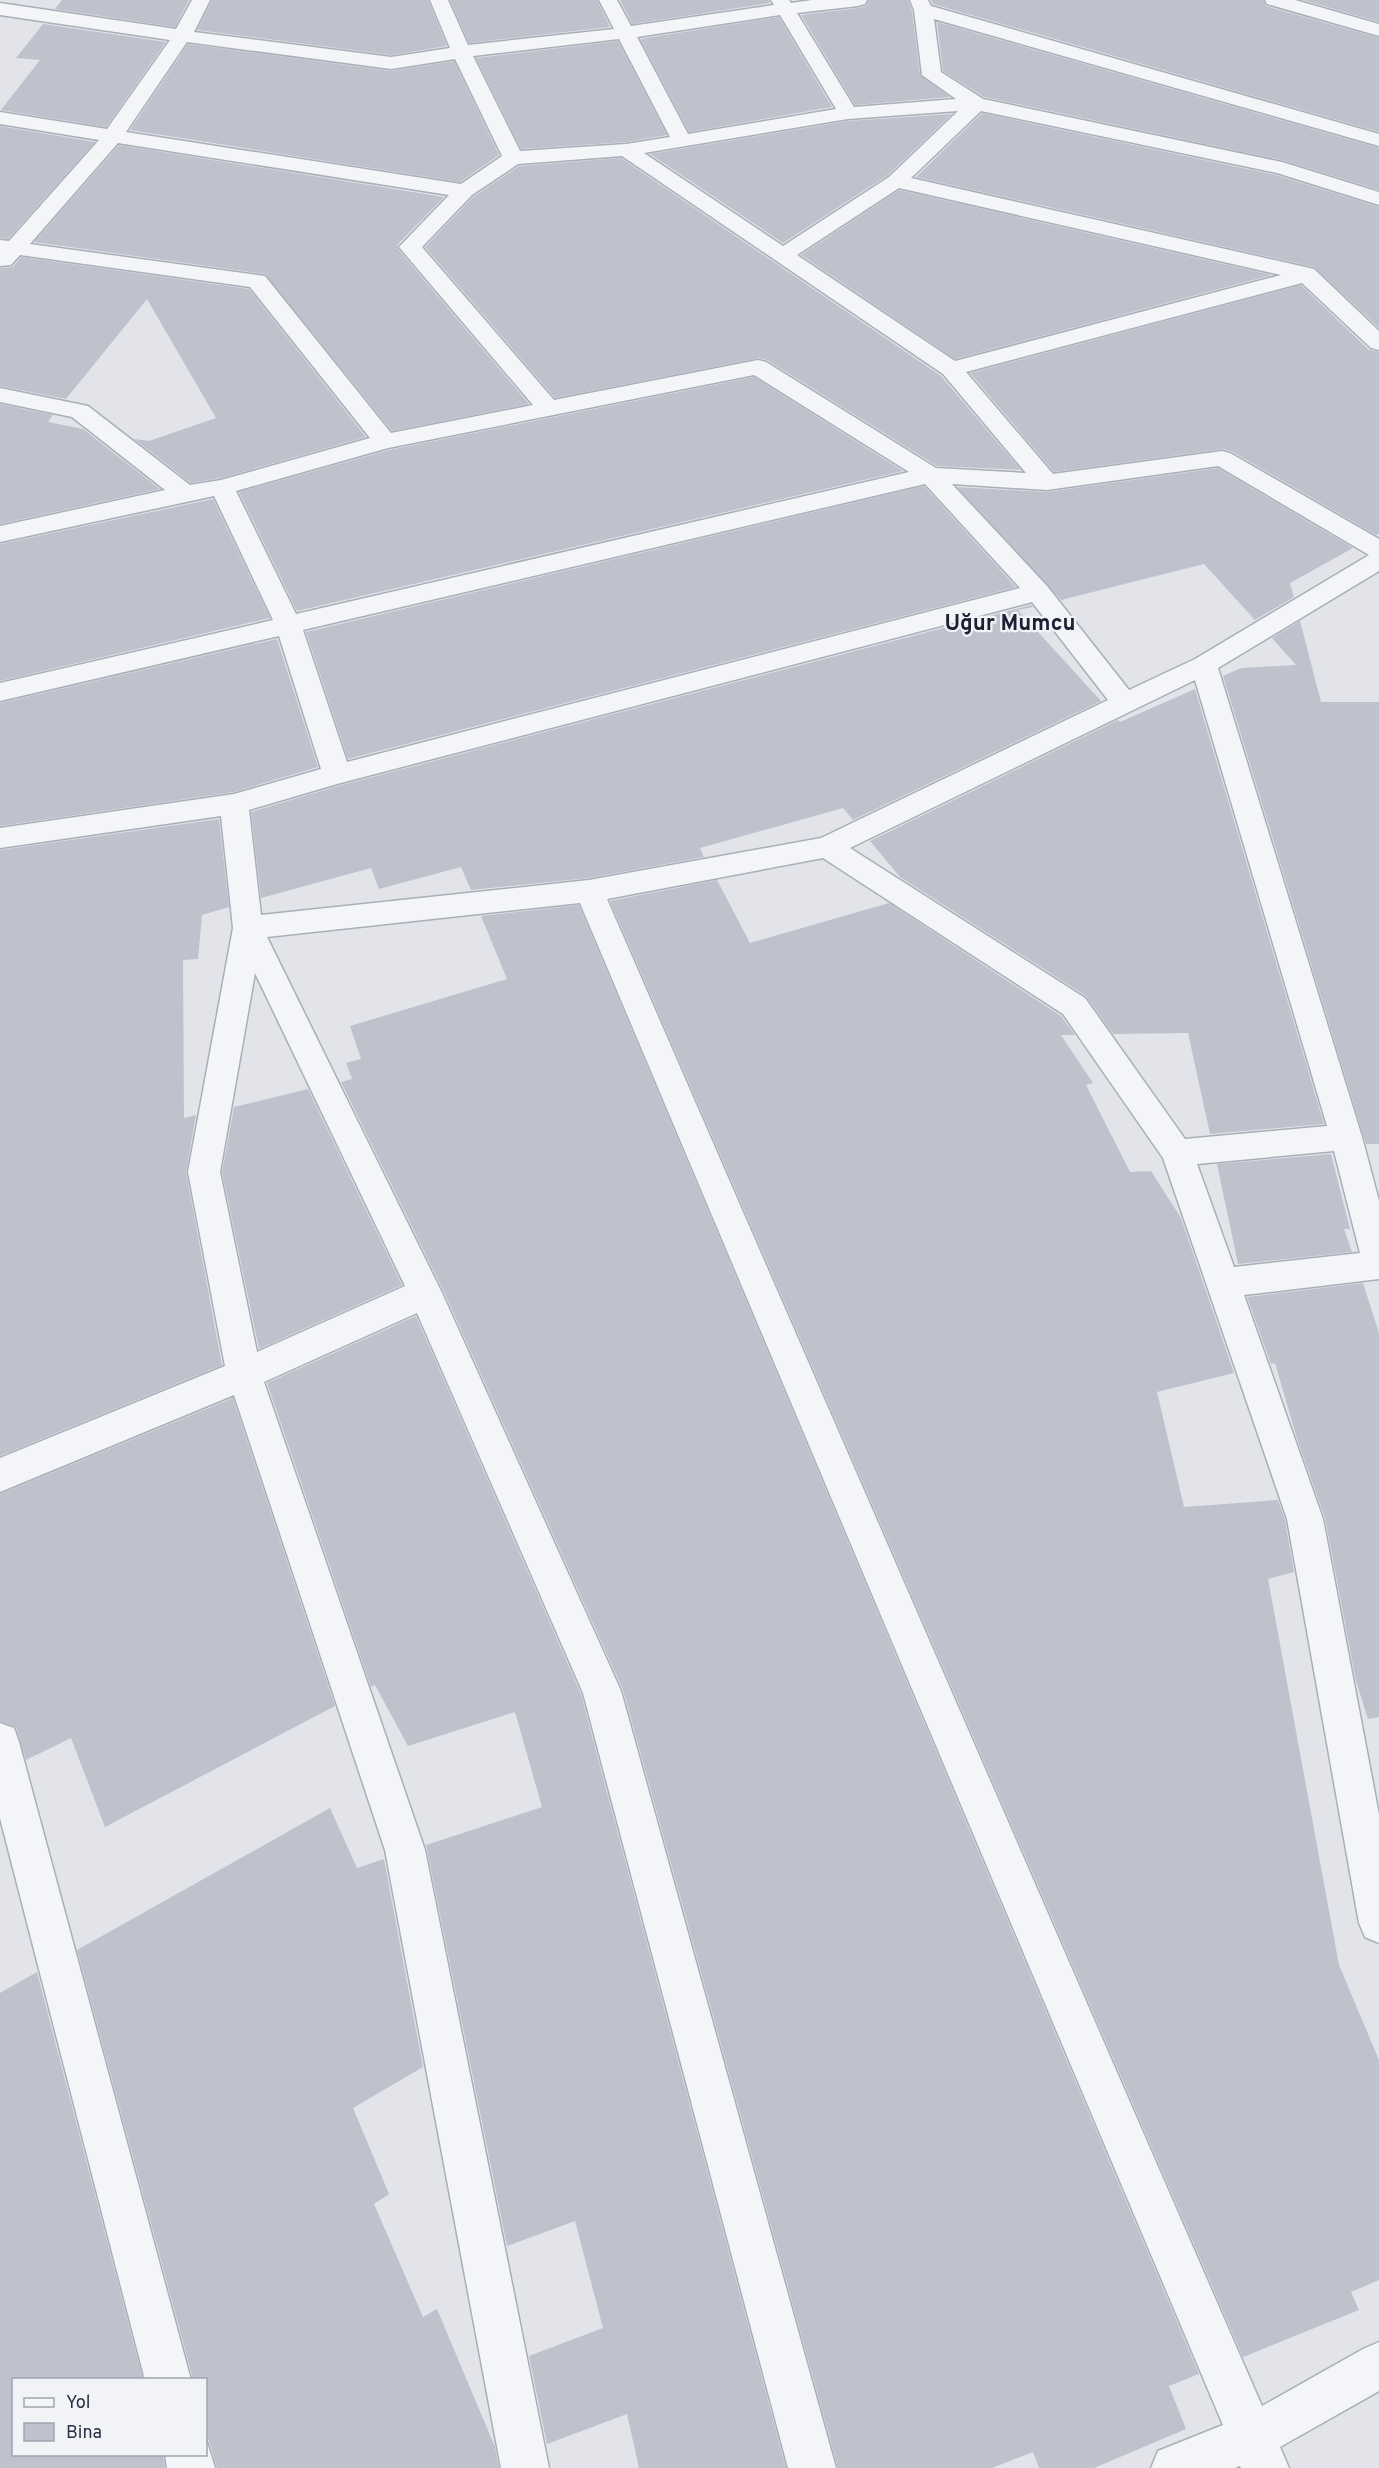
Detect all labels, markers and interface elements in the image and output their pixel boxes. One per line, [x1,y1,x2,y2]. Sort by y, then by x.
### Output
district label: Uğur Mumcu [944,611,1076,638]
legend [12,2378,207,2456]
text: Yol [66,2392,91,2415]
text: Bina [66,2422,102,2445]

